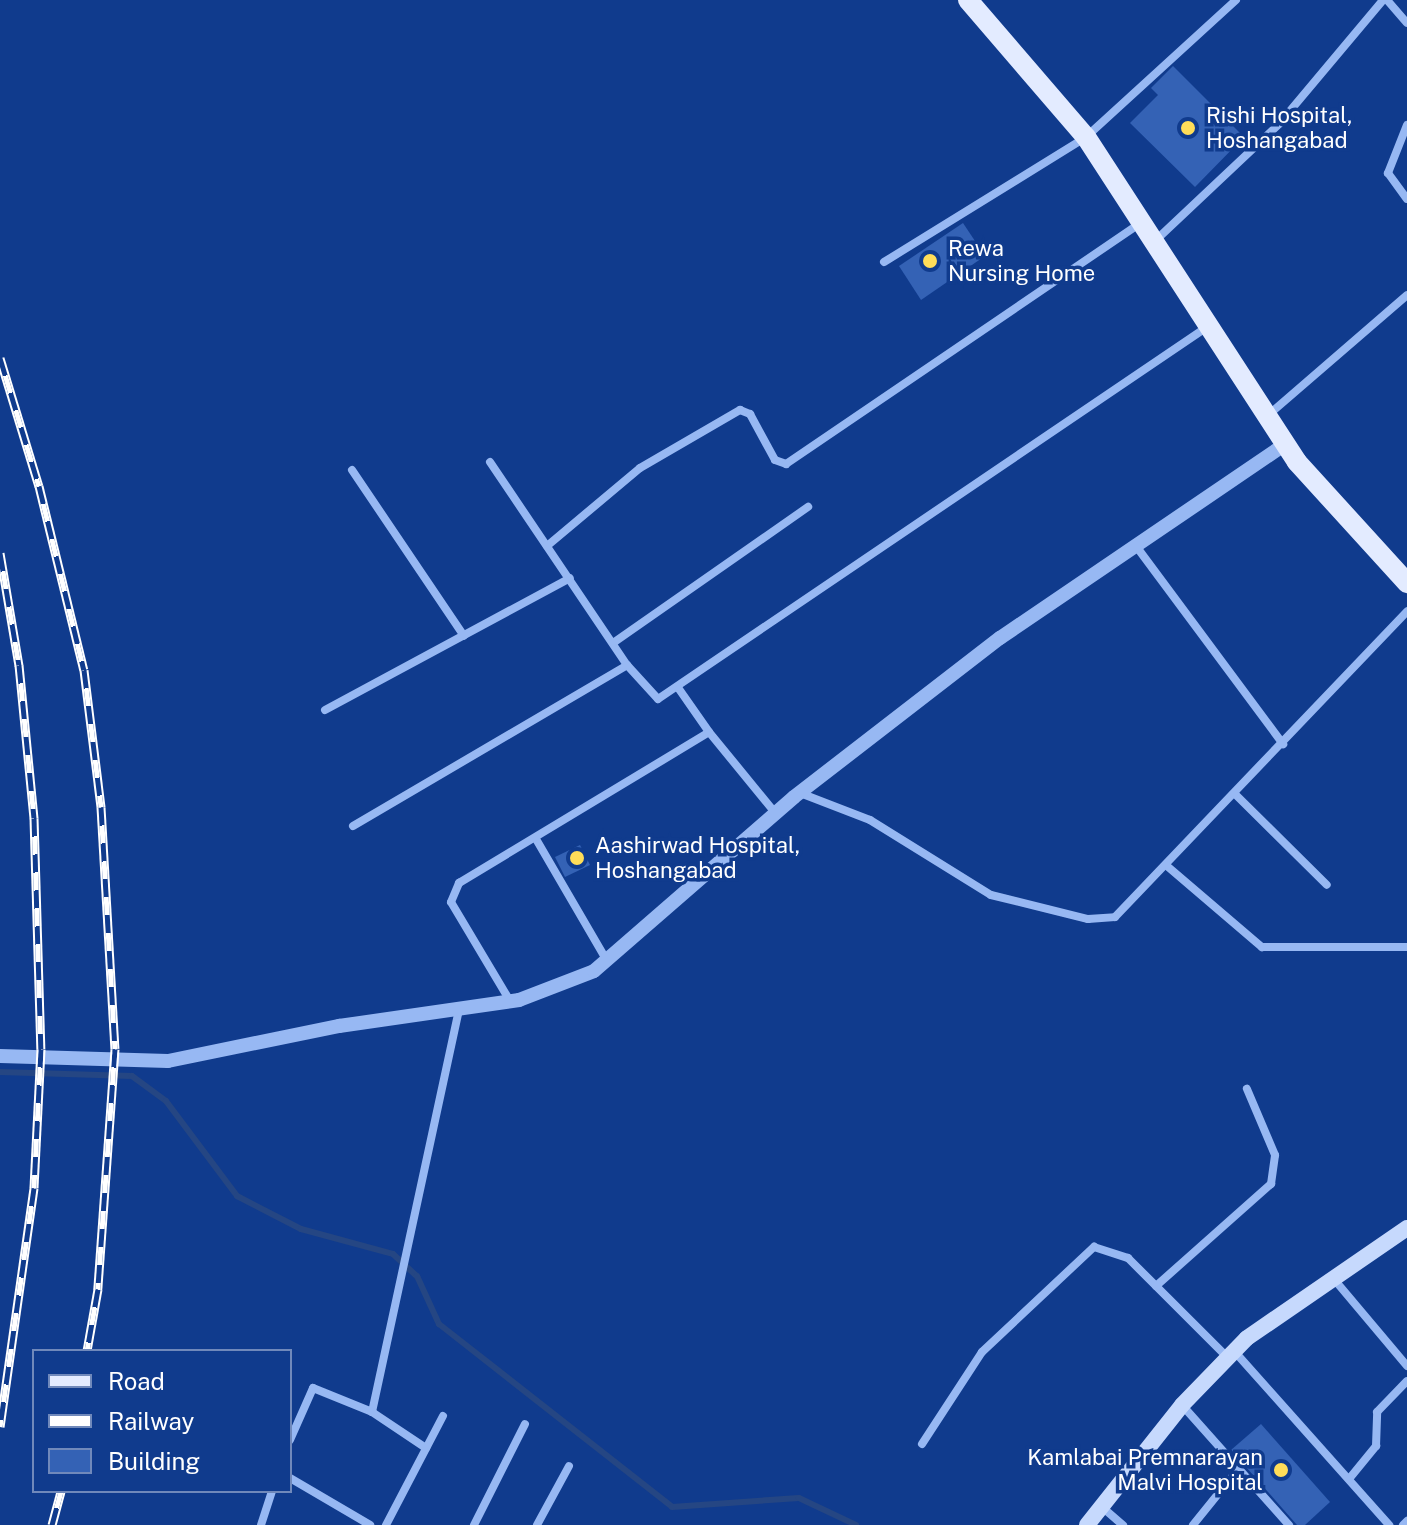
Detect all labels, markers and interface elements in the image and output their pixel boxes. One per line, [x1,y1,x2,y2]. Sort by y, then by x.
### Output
place label: Rishi Hospital, Hoshangabad [1206,102,1352,154]
marker: Rishi Hospital, Hoshangabad [1177,117,1199,139]
place label: Rewa Nursing Home [948,235,1095,286]
marker: Rewa Nursing Home [919,250,941,272]
place label: Aashirwad Hospital, Hoshangabad [595,832,800,884]
marker: Aashirwad Hospital, Hoshangabad [566,847,588,869]
legend [32,1349,292,1493]
text: Road [108,1367,165,1395]
text: Railway [108,1407,194,1435]
place label: Kamlabai Premnarayan Malvi Hospital [1027,1444,1263,1496]
text: Building [108,1447,200,1475]
marker: Kamlabai Premnarayan Malvi Hospital [1270,1459,1292,1481]

